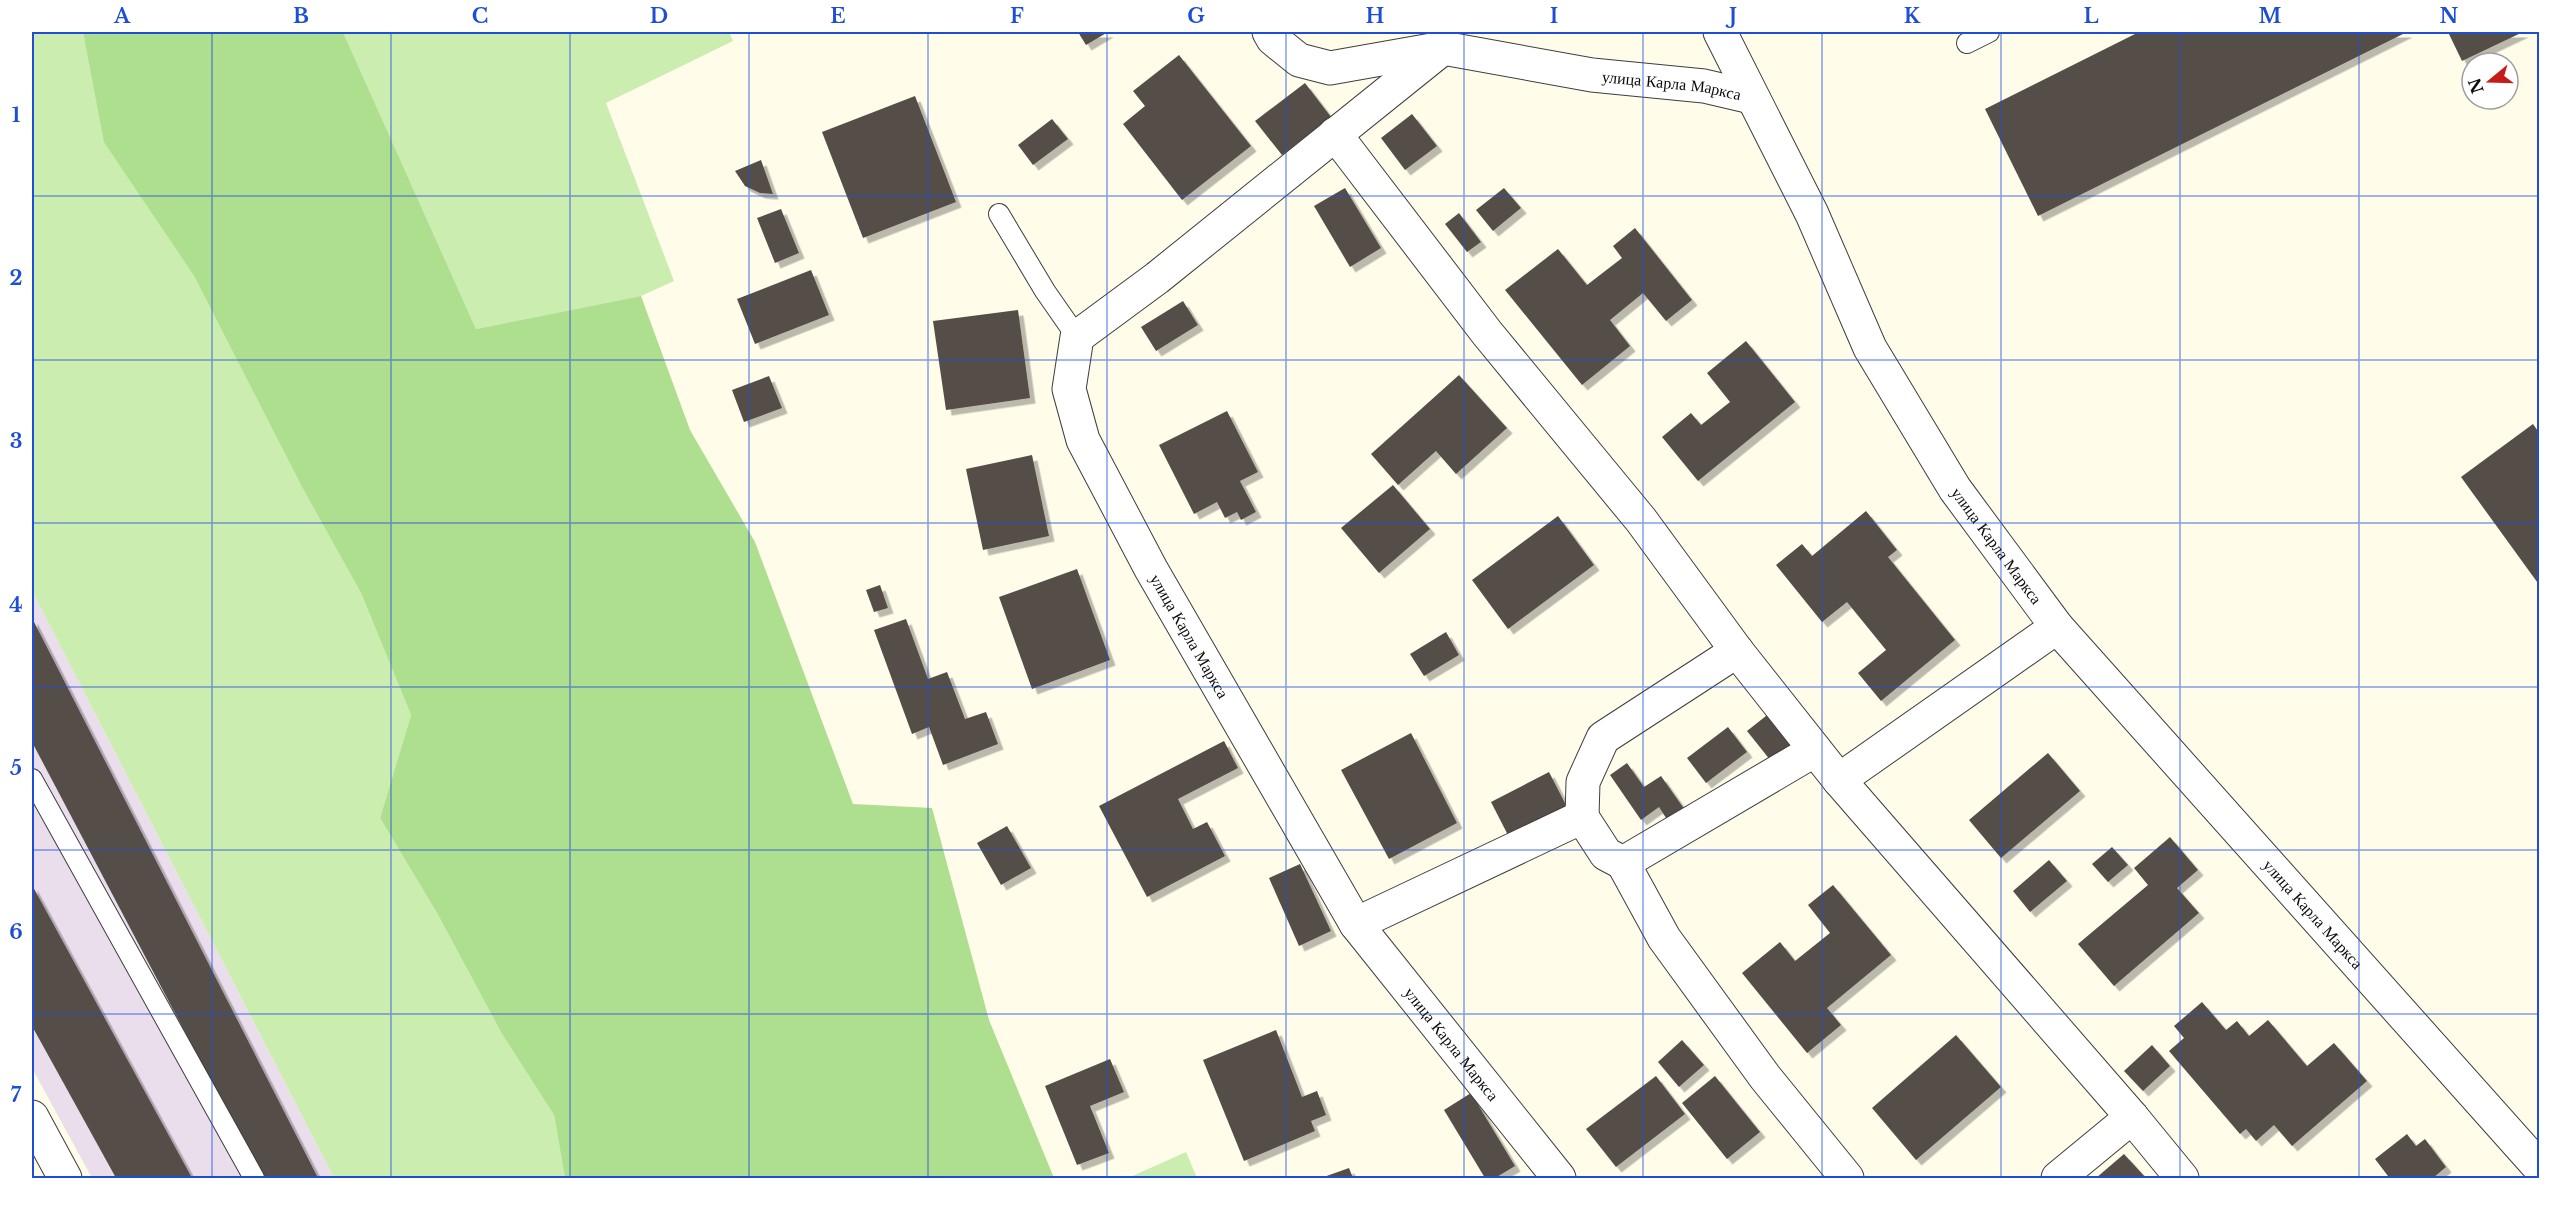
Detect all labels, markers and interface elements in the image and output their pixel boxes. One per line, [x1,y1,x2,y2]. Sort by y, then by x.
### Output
text: A [113,4,131,28]
text: B [293,4,309,28]
text: C [472,4,488,28]
text: D [650,4,668,28]
text: E [830,4,846,28]
text: F [1010,4,1024,28]
text: G [1187,4,1205,28]
text: H [1366,4,1385,28]
text: I [1550,4,1558,28]
text: J [1725,4,1737,28]
text: K [1904,4,1921,28]
text: L [2083,4,2099,28]
text: M [2259,4,2282,28]
text: N [2440,4,2459,28]
north arrow [2460,51,2520,111]
street label: улица Карла Маркса [1601,66,1743,104]
text: N [2464,76,2488,96]
text: 1 [12,103,21,127]
text: 2 [9,266,23,290]
text: 3 [10,429,22,453]
street label: улица Карла Маркса [1947,483,2047,608]
street label: улица Карла Маркса [1146,570,1233,702]
text: 4 [9,593,23,617]
text: 5 [10,756,22,780]
street label: улица Карла Маркса [2259,855,2367,973]
text: 6 [9,920,23,944]
street label: улица Карла Маркса [1400,983,1503,1105]
text: 7 [11,1083,22,1107]

